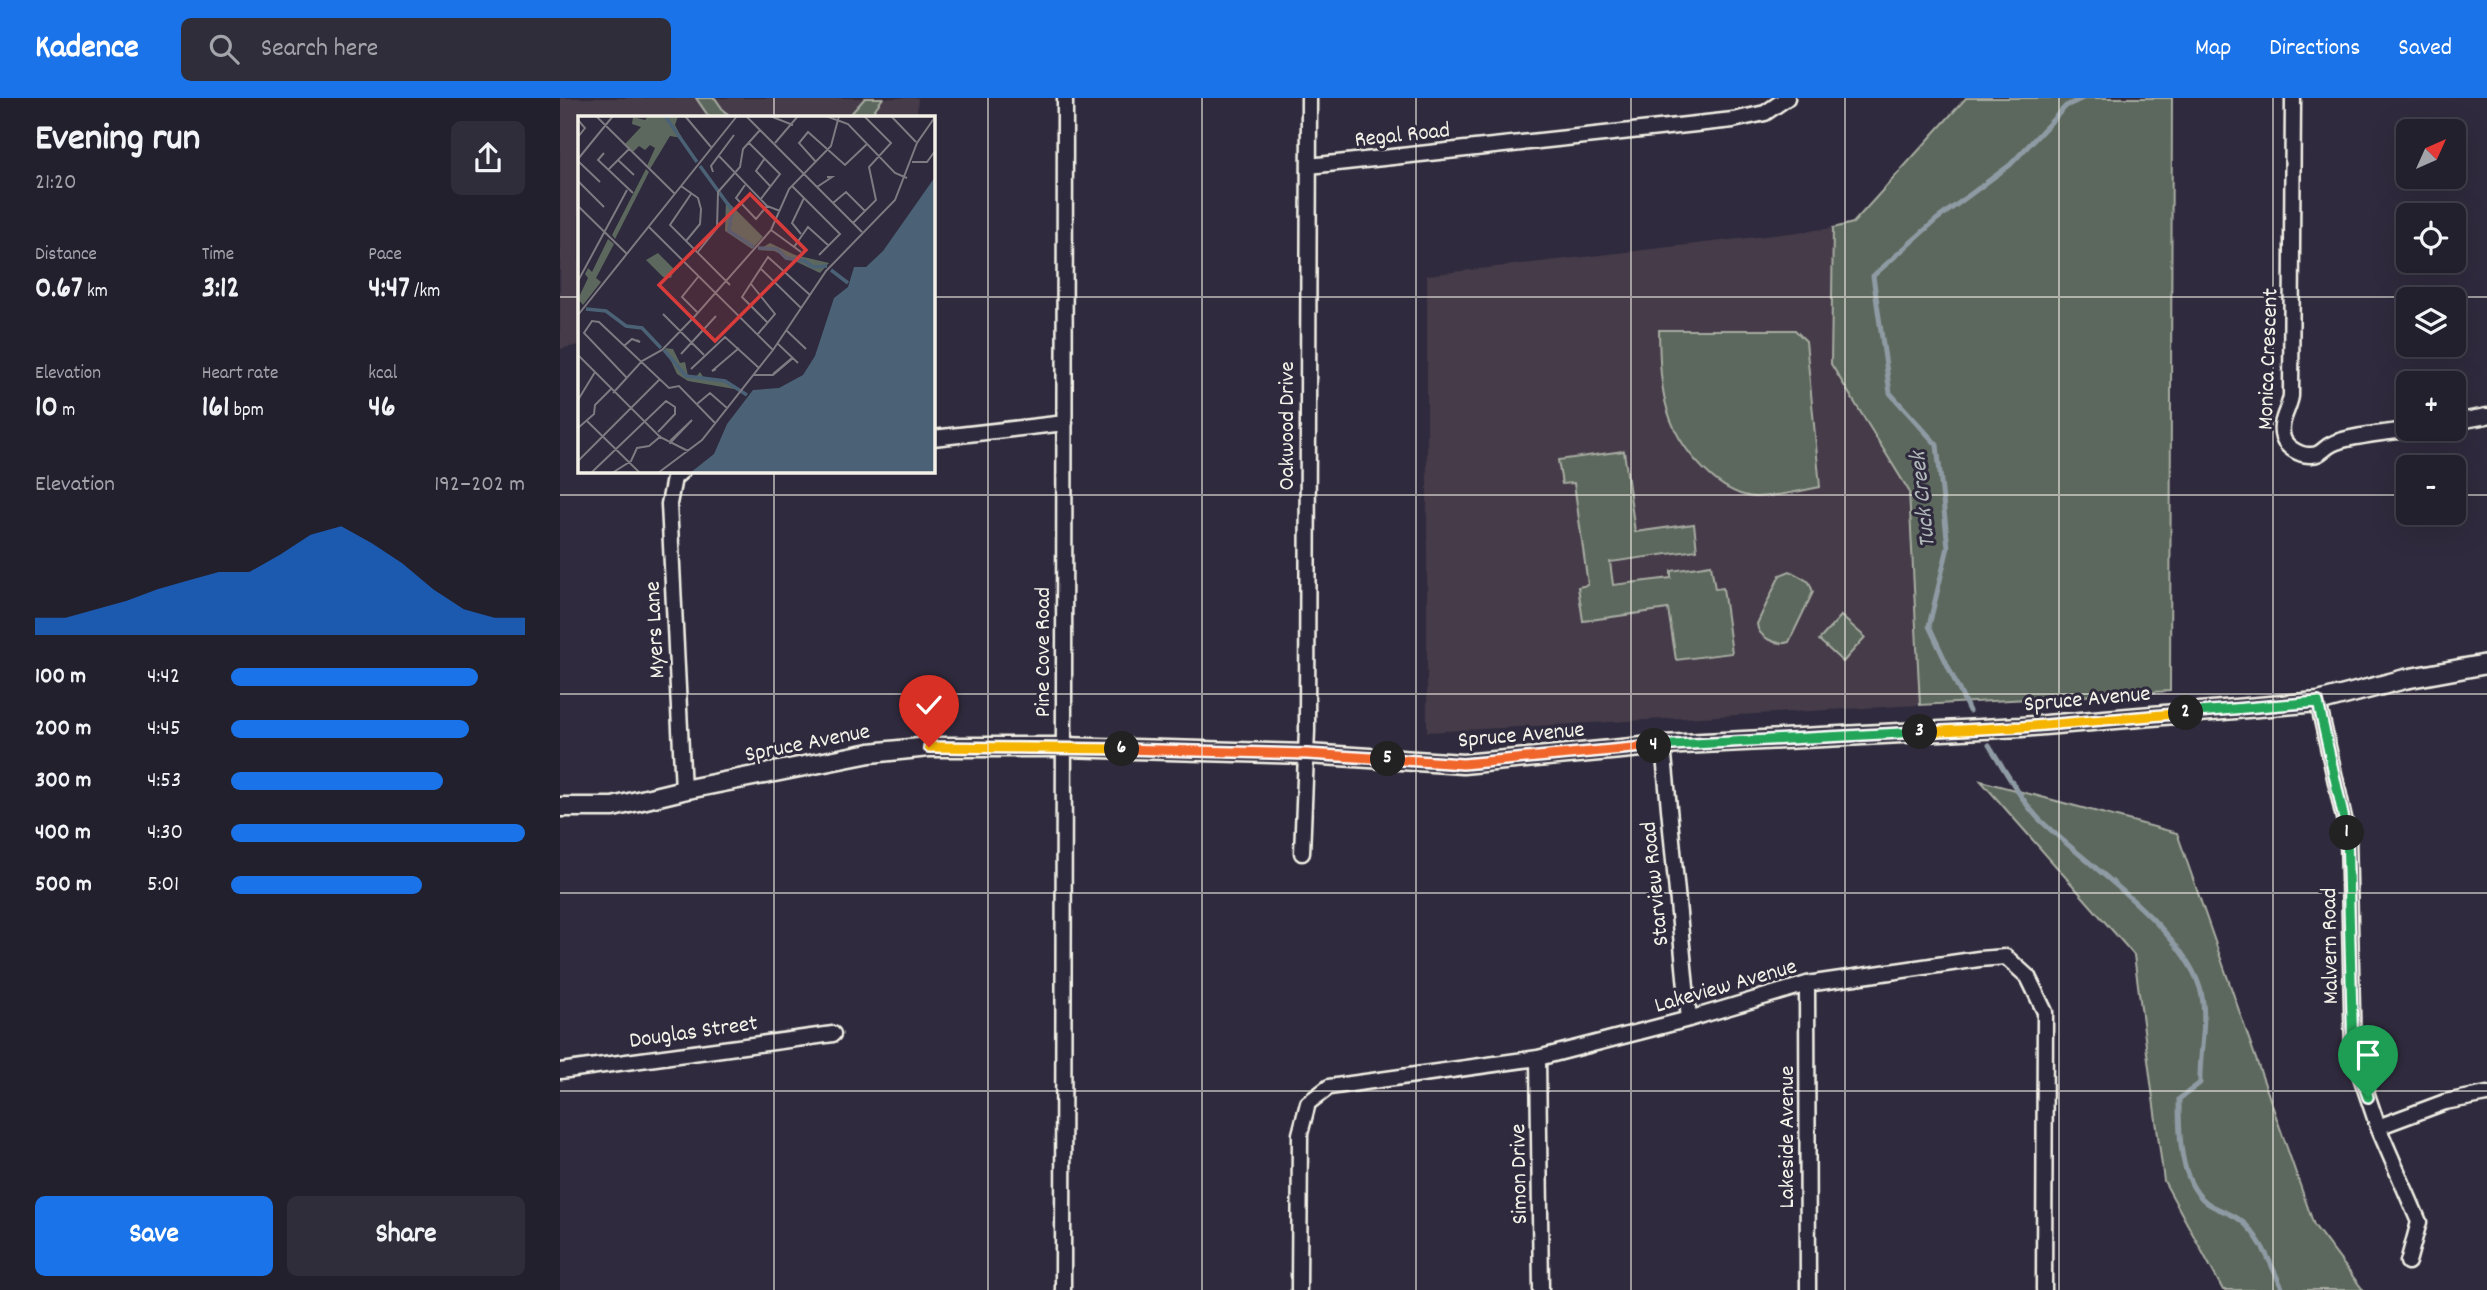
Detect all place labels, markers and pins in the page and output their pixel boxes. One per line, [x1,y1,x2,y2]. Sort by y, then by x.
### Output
pin [899,675,959,747]
pin: 2 [2168,696,2204,730]
pin: 3 [1902,714,1938,750]
pin: 4 [1636,728,1672,764]
pin: 6 [1104,732,1140,766]
pin: 5 [1370,742,1406,776]
pin: 1 [2330,816,2364,850]
pin [2338,1025,2398,1097]

